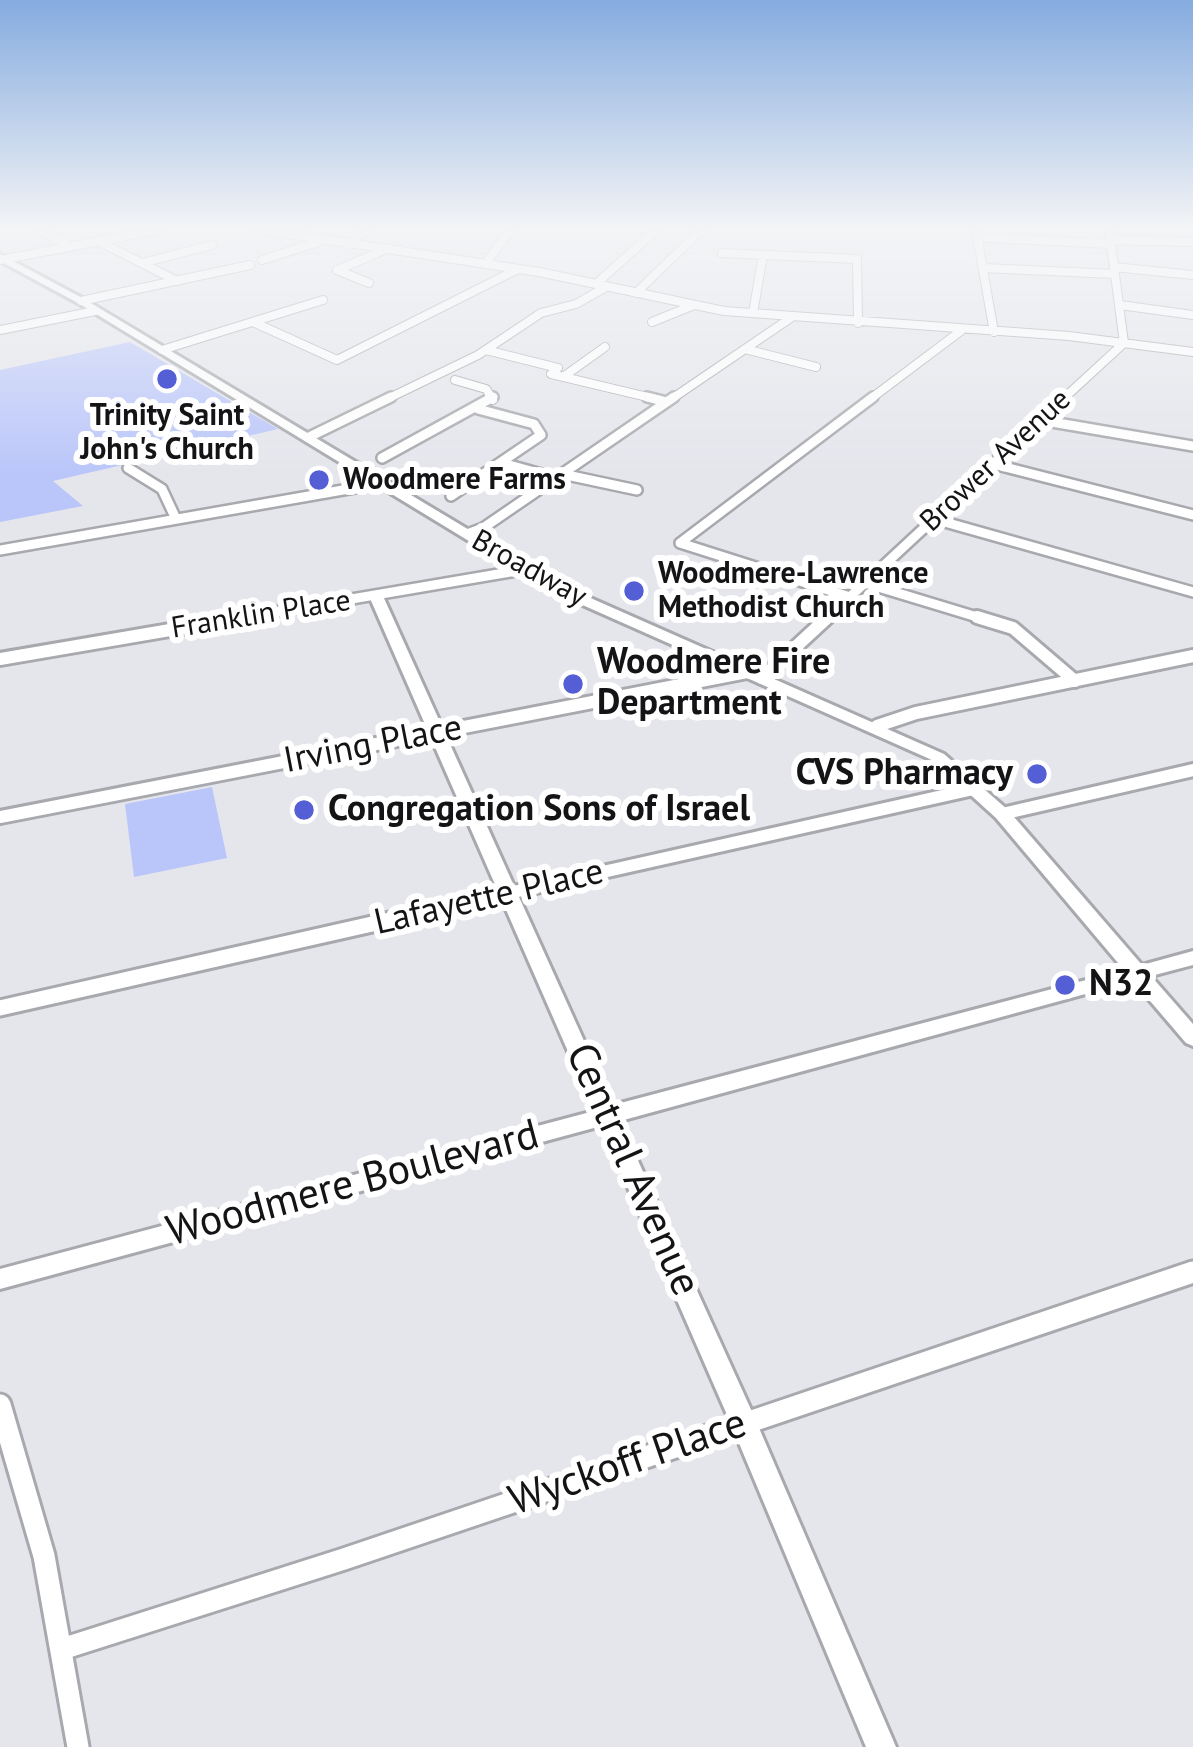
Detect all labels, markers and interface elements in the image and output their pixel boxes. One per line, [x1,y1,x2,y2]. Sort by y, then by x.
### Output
marker: Trinity Saint John's Church [154,366,180,392]
street label: Brower Avenue [913,382,1079,540]
place label: Trinity Saint John's Church [80,398,254,468]
place label: Woodmere Farms [343,462,566,498]
marker: Woodmere Farms [306,467,332,493]
street label: Broadway [465,523,593,615]
place label: Woodmere-Lawrence Methodist Church [658,556,928,626]
marker: Woodmere-Lawrence Methodist Church [621,578,647,604]
street label: Franklin Place [169,583,353,647]
place label: Woodmere Fire Department [597,641,830,726]
marker: Woodmere Fire Department [560,671,586,697]
street label: Irving Place [280,707,466,783]
place label: CVS Pharmacy [796,752,1013,796]
marker: CVS Pharmacy [1024,761,1050,787]
place label: Congregation Sons of Israel [328,788,750,832]
marker: Congregation Sons of Israel [291,797,317,823]
street label: Lafayette Place [370,851,608,945]
place label: N32 [1089,963,1153,1007]
marker: N32 [1052,972,1078,998]
street label: Central Avenue [554,1036,710,1304]
street label: Woodmere Boulevard [161,1110,545,1258]
street label: Wyckoff Place [503,1399,753,1527]

